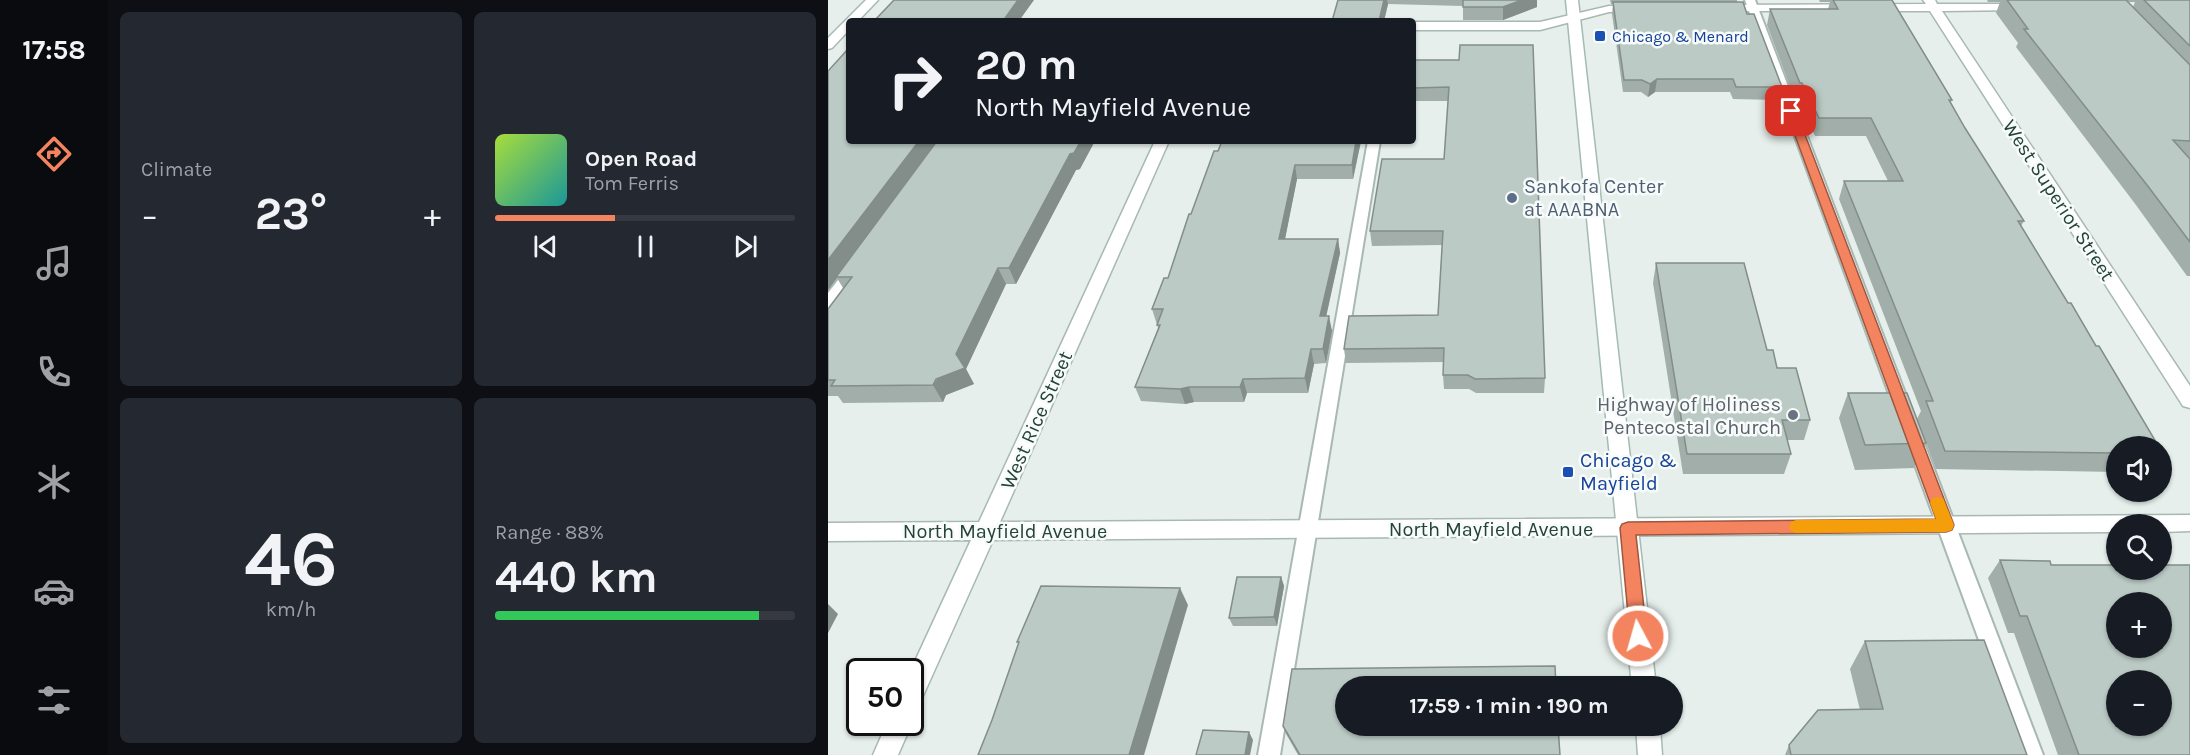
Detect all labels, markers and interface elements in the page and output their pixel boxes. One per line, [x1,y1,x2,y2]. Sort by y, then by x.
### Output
place label: Chicago & Menard [1612,27,1749,46]
marker: Chicago & Menard [1593,29,1607,43]
text: 17:58 [22,34,86,66]
text: 20 m [975,40,1077,90]
icon: right [876,42,954,120]
pin [1765,85,1816,136]
text: North Mayfield Avenue [975,91,1251,123]
icon: arrive [1774,94,1807,127]
street label: West Superior Street [1998,115,2120,286]
icon: directions [33,133,75,175]
text: Open Road [585,146,697,172]
text: Climate [141,158,212,181]
text: Tom Ferris [585,172,679,195]
place label: Sankofa Center at AAABNA [1524,175,1664,221]
text: 23° [255,188,327,240]
marker: Sankofa Center at AAABNA [1505,191,1519,205]
text: − [141,196,158,234]
text: + [424,196,441,234]
icon: previous [529,230,562,263]
icon: pause [629,230,662,263]
icon: next [729,230,762,263]
icon: music [33,242,75,284]
street label: West Rice Street [996,347,1077,493]
icon: phone [33,351,75,393]
place label: Highway of Holiness Pentecostal Church [1597,393,1781,439]
marker: Highway of Holiness Pentecostal Church [1786,408,1800,422]
map controls [2106,436,2172,736]
button: sound [2106,436,2172,502]
place label: Chicago & Mayfield [1580,449,1677,495]
icon: climate [33,461,75,503]
marker: Chicago & Mayfield [1561,465,1575,479]
text: 46 [244,513,338,605]
button: search [2106,514,2172,580]
street label: North Mayfield Avenue [1389,518,1593,541]
street label: North Mayfield Avenue [903,520,1107,543]
text: Range · 88% [495,521,604,544]
text: 440 km [495,551,658,603]
icon: car [33,570,75,612]
button: + [2106,592,2172,658]
text: km/h [266,598,316,621]
position arrow [1606,604,1670,668]
speed limit sign: 50 [846,658,924,736]
button: − [2106,670,2172,736]
icon: filters [33,679,75,721]
text: 17:59 · 1 min · 190 m [1409,693,1609,719]

